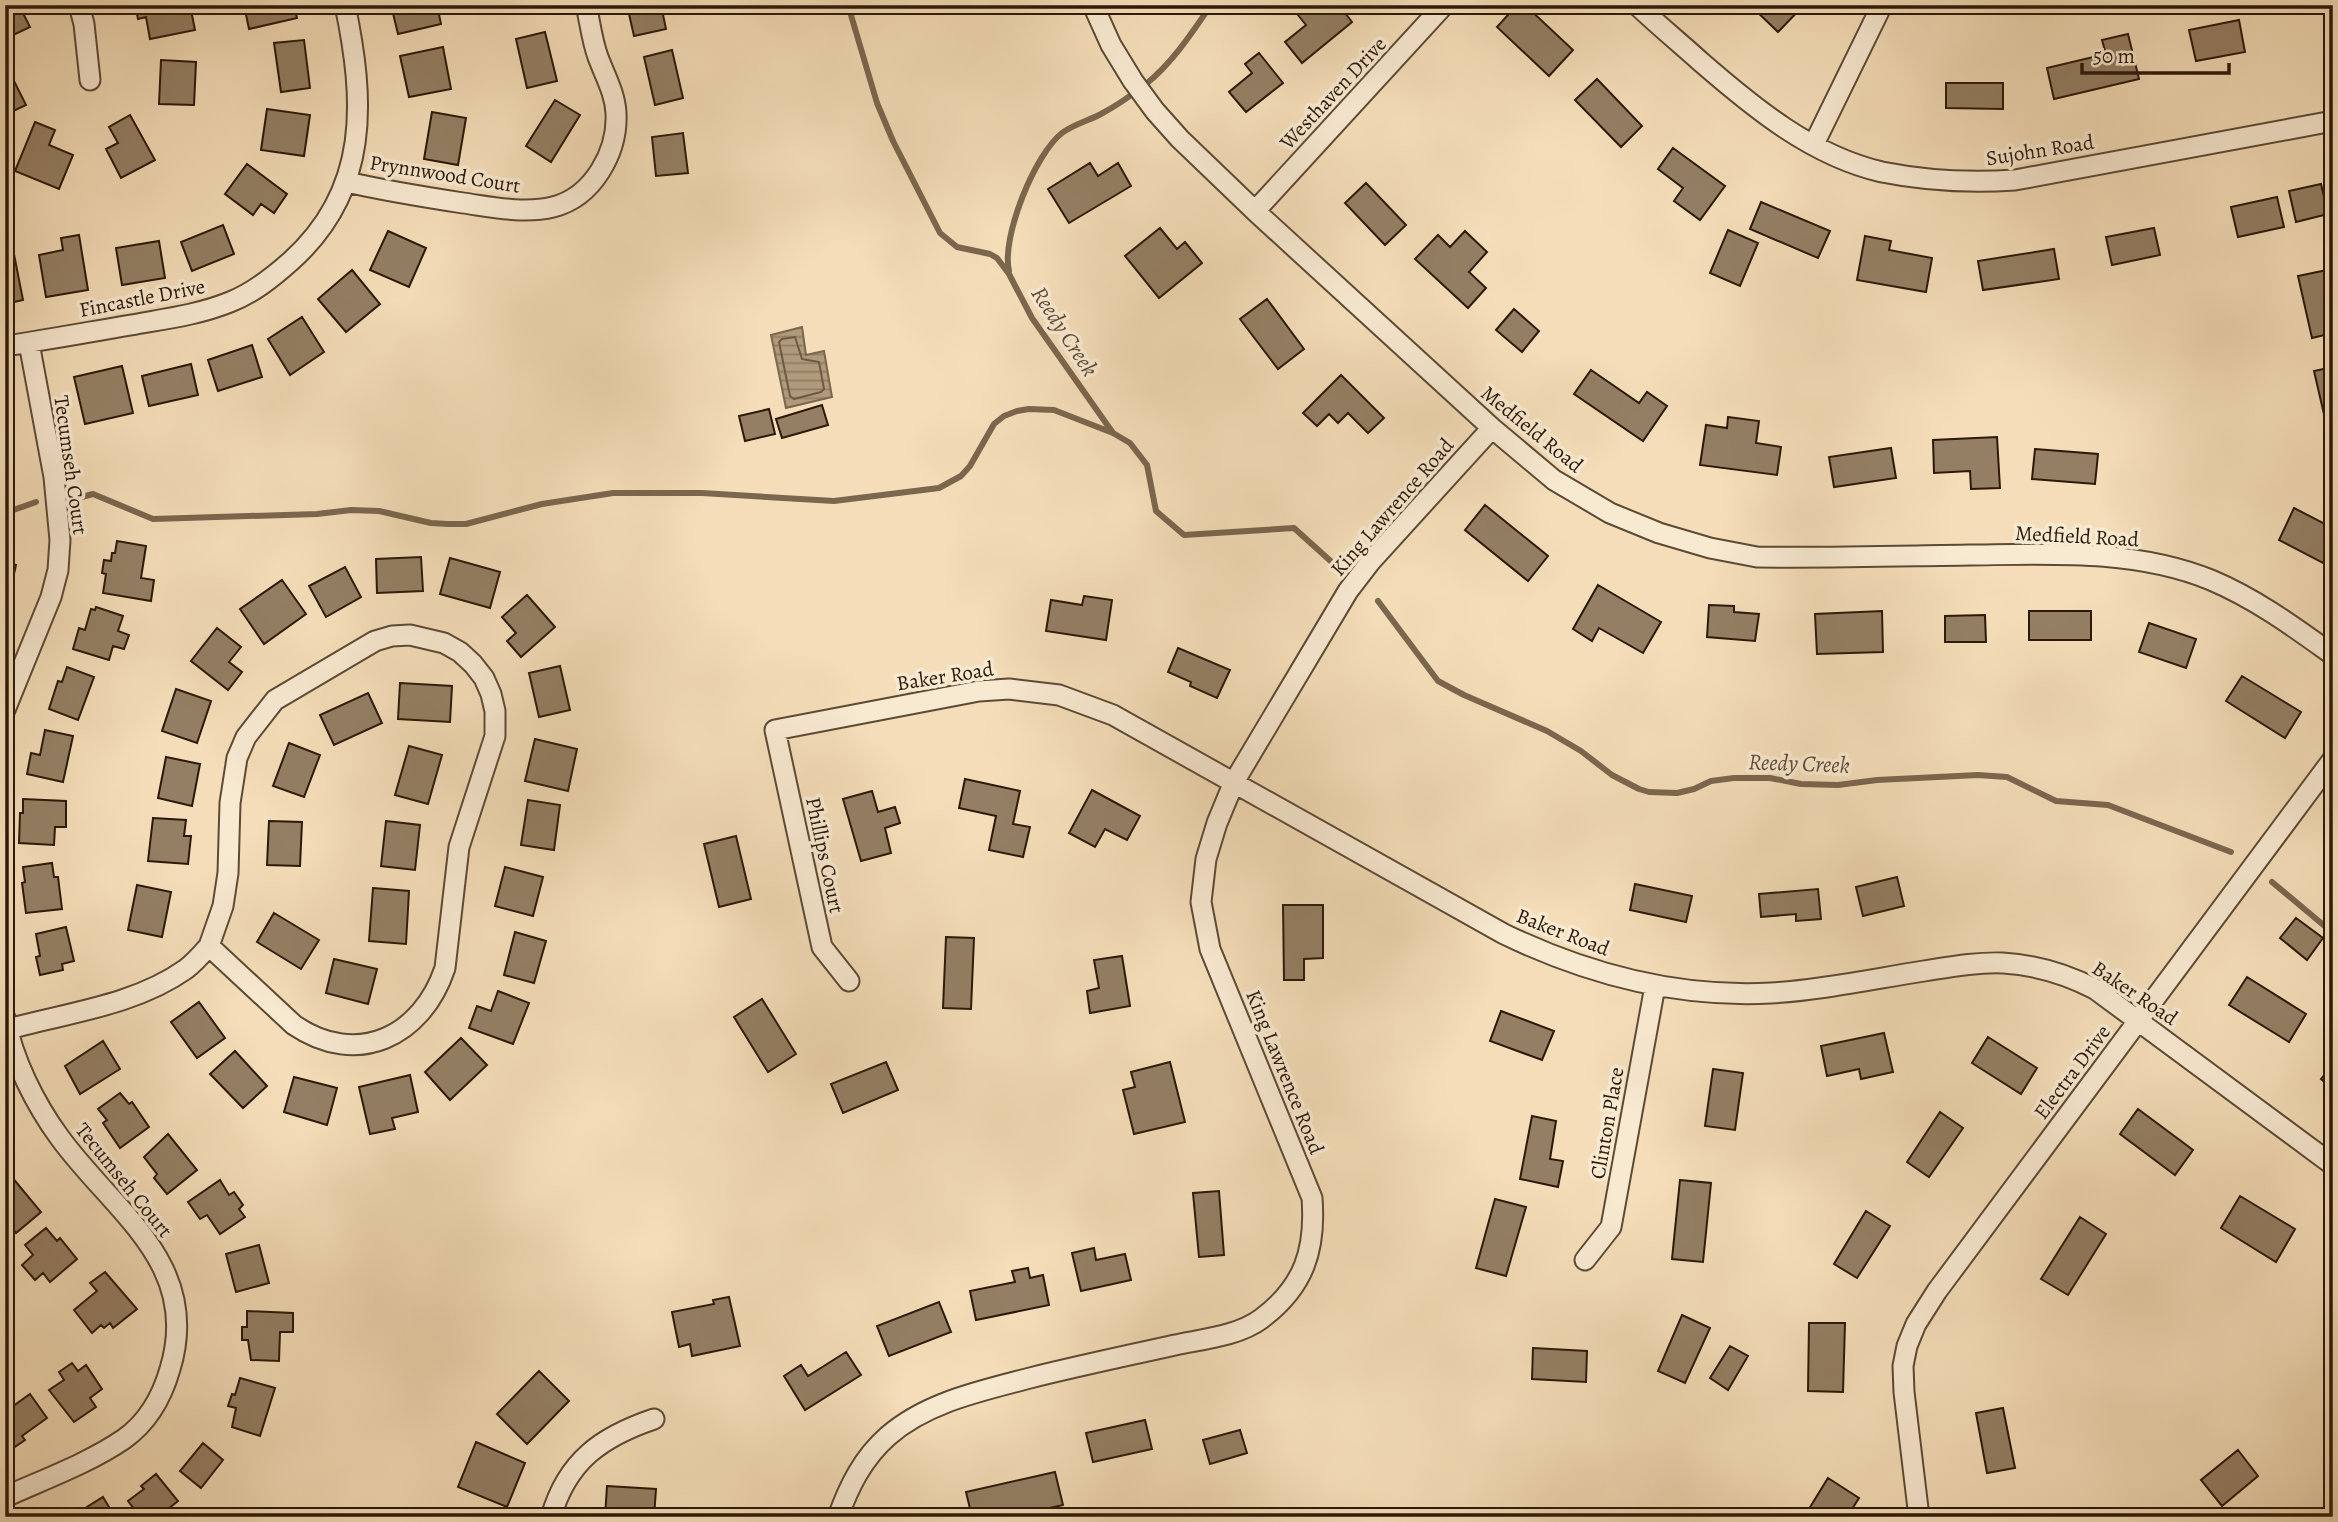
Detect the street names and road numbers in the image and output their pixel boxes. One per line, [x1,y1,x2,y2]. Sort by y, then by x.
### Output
street label: Westhaven Drive [1273,31,1393,156]
street label: Sujohn Road [1984,128,2097,172]
street label: Prynnwood Court [368,148,522,200]
street label: Fincastle Drive [77,272,207,324]
street label: Medfield Road [1475,379,1590,479]
street label: Tecumseh Court [47,394,95,536]
street label: King Lawrence Road [1324,431,1460,582]
street label: Medfield Road [2014,519,2140,553]
street label: Baker Road [895,654,996,697]
street label: Phillips Court [799,794,851,916]
street label: Baker Road [1512,901,1614,963]
street label: Baker Road [2087,954,2184,1032]
street label: King Lawrence Road [1239,986,1331,1159]
street label: Electra Drive [2027,1019,2117,1125]
street label: Clinton Place [1583,1065,1631,1181]
street label: Tecumseh Court [69,1117,179,1243]

